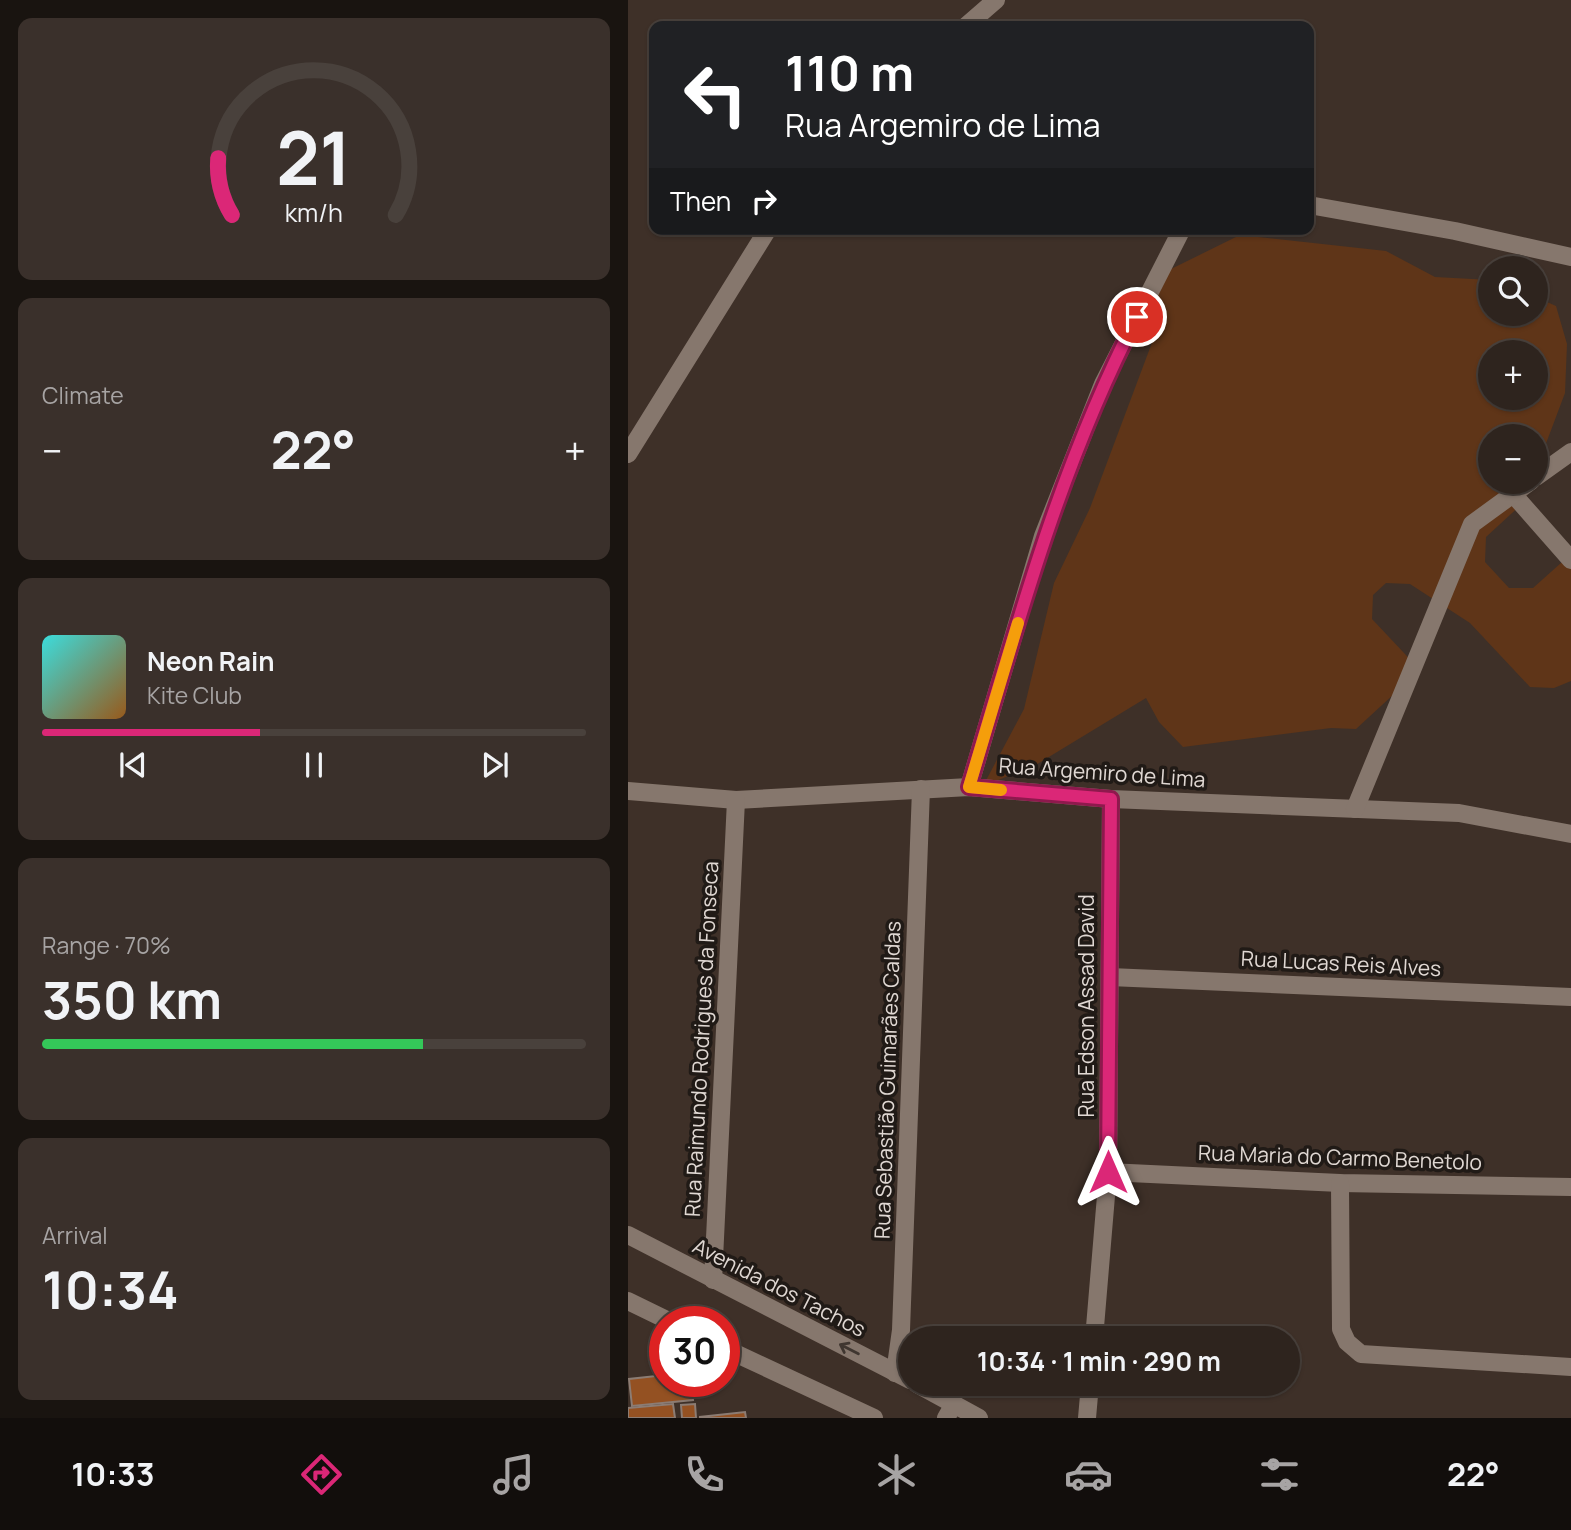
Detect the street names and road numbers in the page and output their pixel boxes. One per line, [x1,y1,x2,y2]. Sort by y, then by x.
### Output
street label: Rua Argemiro de Lima [998,751,1206,793]
street label: Rua Raimundo Rodrigues da Fonseca [678,860,724,1217]
street label: Rua Edson Assad David [1072,894,1100,1118]
street label: Rua Sebastião Guimarães Caldas [867,920,907,1239]
street label: Rua Lucas Reis Alves [1240,944,1442,982]
street label: Rua Maria do Carmo Benetolo [1198,1138,1483,1176]
street label: Avenida dos Tachos [688,1231,871,1343]

